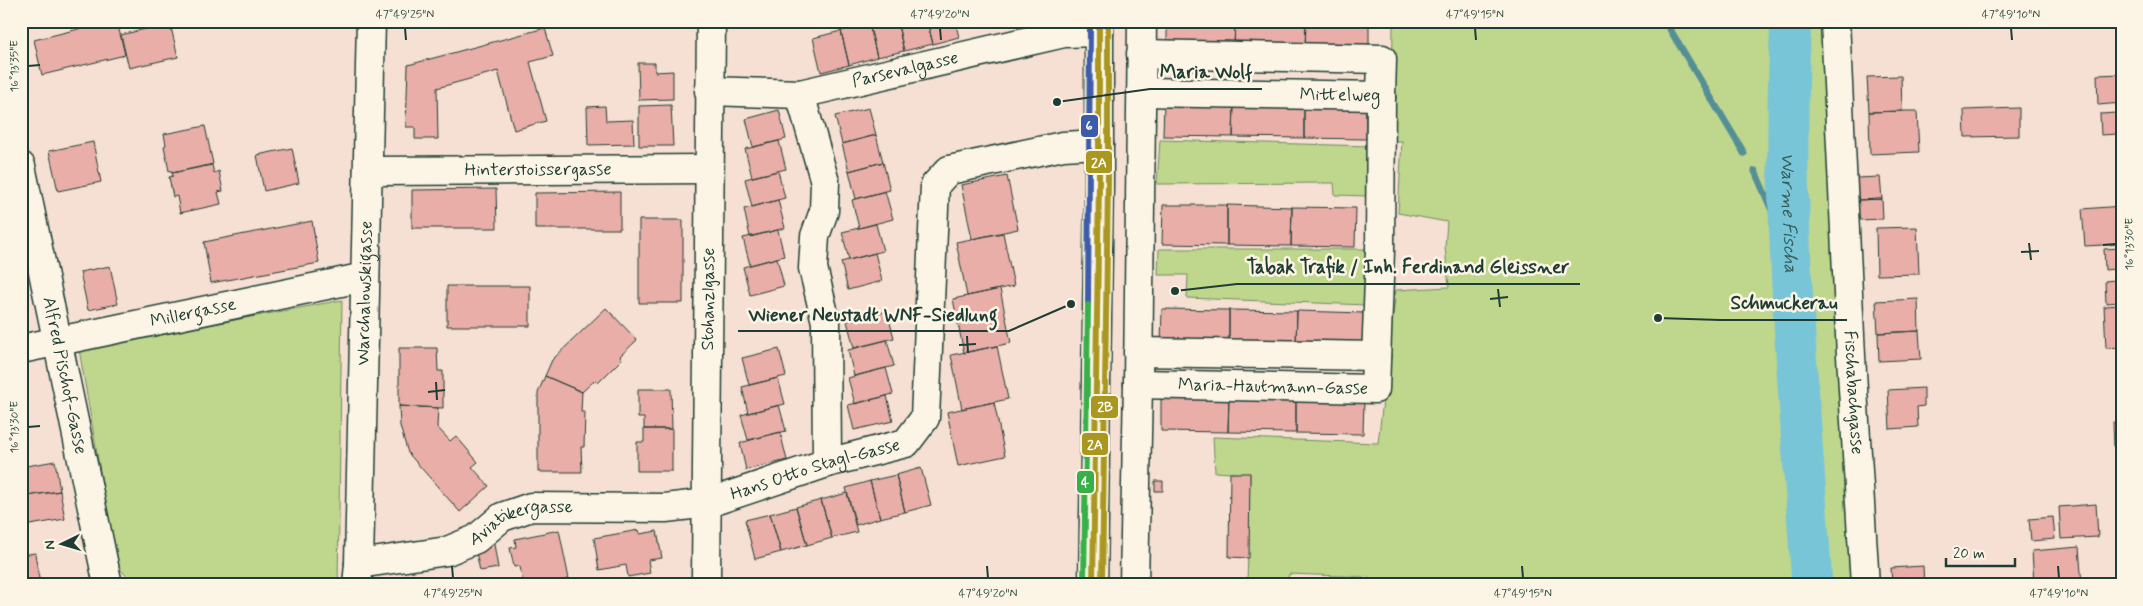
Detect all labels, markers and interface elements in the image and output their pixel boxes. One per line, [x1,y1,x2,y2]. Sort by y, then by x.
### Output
text: 47°49'25"N [376,7,434,23]
text: 47°49'20"N [911,7,969,23]
text: 47°49'15"N [1446,7,1504,23]
text: 47°49'10"N [1982,7,2040,23]
text: 16°13'35"E [7,40,23,92]
street label: Parsevalgasse [850,46,961,94]
callout: Maria Wolf [1150,55,1262,89]
text: Maria Wolf [1160,60,1253,85]
street label: Mittelweg [1299,83,1381,109]
line badge: 6 [1080,114,1099,138]
text: 6 [1085,117,1093,135]
line badge: 2A [1085,150,1113,174]
water label: Warme Fischa [1775,153,1804,274]
text: 2A [1091,154,1107,172]
street label: Hinterstoissergasse [464,158,612,182]
text: 16°13'30"E [2122,218,2138,270]
street label: Warchalowskigasse [351,220,380,366]
street label: Stohanzlgasse [696,247,721,351]
callout: Tabak Trafik / Inh. Ferdinand Gleissner [1237,250,1580,284]
text: Tabak Trafik / Inh. Ferdinand Gleissner [1247,255,1569,280]
callout: Schmuckerau [1720,286,1847,320]
text: Schmuckerau [1730,291,1838,316]
street label: Millergasse [148,292,239,334]
street label: Alfred Pischof-Gasse [36,295,93,456]
callout: Wiener Neustadt WNF-Siedlung [738,297,1009,331]
text: Wiener Neustadt WNF-Siedlung [747,303,998,331]
street label: Fischabachgasse [1838,330,1869,455]
street label: Maria-Hautmann-Gasse [1178,373,1368,401]
line badge: 2B [1090,395,1119,419]
text: 2B [1097,398,1113,416]
text: 16°13'30"E [7,401,23,453]
line badge: 2A [1081,432,1109,456]
street label: Hans Otto Stagl-Gasse [727,433,903,507]
text: 2A [1087,436,1103,454]
line badge: 4 [1076,470,1095,494]
text: 4 [1081,474,1090,492]
street label: Aviatikergasse [466,495,573,552]
north arrow [38,518,88,568]
scale bar [1946,536,2014,568]
text: N [41,540,59,550]
text: 20 m [1953,544,1985,564]
text: 47°49'25"N [424,586,482,602]
text: 47°49'20"N [959,586,1017,602]
text: 47°49'15"N [1494,586,1552,602]
text: 47°49'10"N [2030,586,2088,602]

